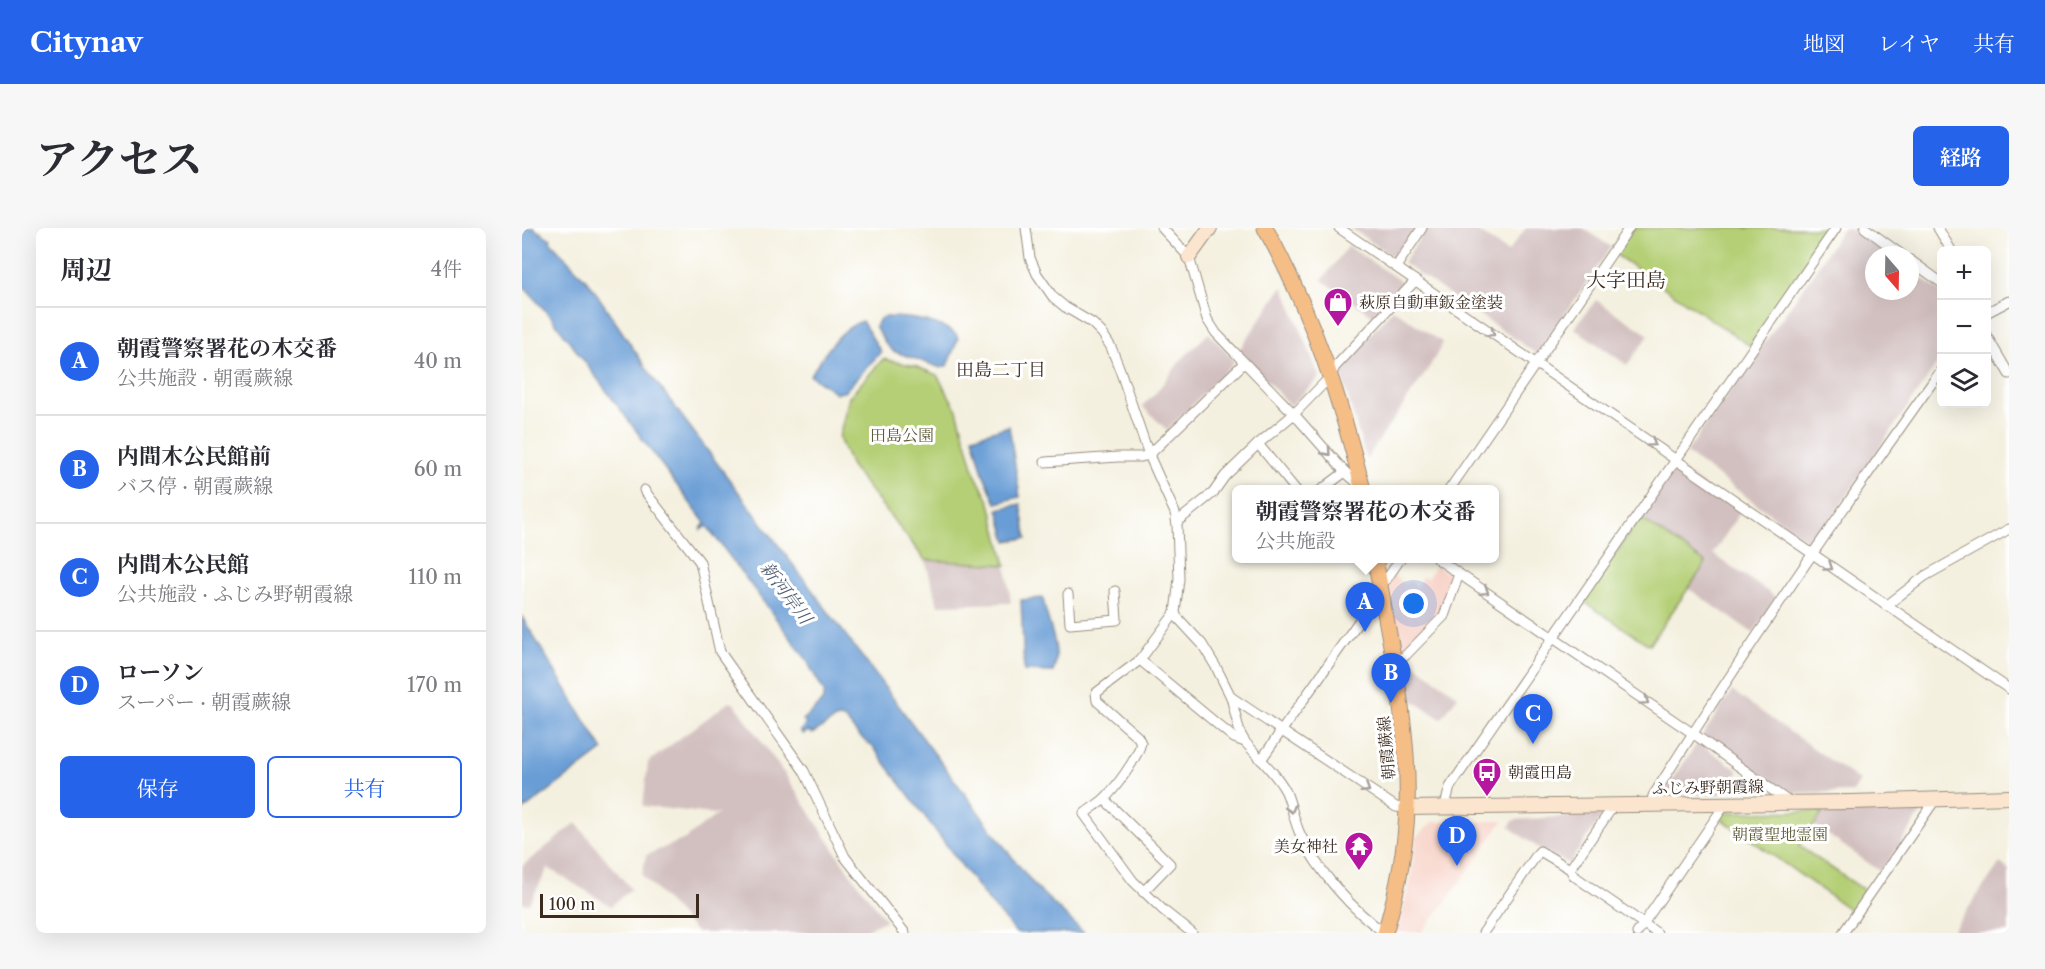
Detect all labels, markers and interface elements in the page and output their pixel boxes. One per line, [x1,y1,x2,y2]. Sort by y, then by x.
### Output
text: Citynav [30,25,143,59]
text: 地図 [1803,31,1845,56]
text: レイヤ [1878,31,1940,56]
text: 共有 [1973,31,2015,56]
button: 経路 [1913,126,2009,186]
text: アクセス [36,133,203,185]
north arrow [1865,246,1919,300]
map controls [1937,246,1991,408]
button: + [1937,246,1991,300]
text: 周辺 [60,254,112,286]
text: 4件 [430,257,462,281]
district label: 大字田島 [1586,268,1666,292]
shop icon: 萩原自動車鈑金塗装 [1322,286,1354,328]
place label: 萩原自動車鈑金塗装 [1359,292,1503,312]
button: − [1937,300,1991,354]
one-way arrow [1484,326,1495,337]
text: 朝霞警察署花の木交番 [117,335,337,362]
text: A [72,349,87,373]
text: 40 m [414,349,462,373]
button: layers [1937,354,1991,408]
district label: 田島二丁目 [956,359,1046,381]
text: 公共施設 · 朝霞蕨線 [117,366,293,390]
park label: 田島公園 [870,425,934,445]
one-way arrow [1645,436,1656,447]
text: 内間木公民館前 [117,443,271,470]
one-way arrow [1320,445,1331,456]
text: B [72,457,87,481]
text: 60 m [414,457,462,481]
text: バス停 · 朝霞蕨線 [117,474,273,498]
popup [1232,485,1499,563]
text: 朝霞警察署花の木交番 [1255,498,1476,525]
text: 公共施設 [1255,529,1335,553]
text: 内間木公民館 [117,551,249,578]
water label: 新河岸川 [756,558,818,630]
one-way arrow [1823,560,1834,571]
text: C [71,565,88,589]
text: 110 m [409,565,462,589]
text: 公共施設 · ふじみ野朝霞線 [117,582,353,606]
pin: A [1346,582,1384,632]
one-way arrow [1478,584,1489,595]
your location [1399,589,1428,618]
pin: B [1372,654,1410,703]
text: ローソン [117,659,204,686]
text: D [71,673,88,697]
text: 170 m [407,673,462,697]
text: スーパー · 朝霞蕨線 [117,690,291,714]
pin: C [1514,694,1552,744]
one-way arrow [1639,694,1650,705]
street label: 朝霞蕨線 [1373,715,1399,781]
button: 保存 [60,756,255,818]
button: 共有 [267,756,462,818]
bus stop icon: 朝霞田島 [1471,756,1503,798]
place label: 朝霞田島 [1508,762,1572,782]
street label: ふじみ野朝霞線 [1652,776,1764,798]
one-way arrow [1360,781,1370,793]
one-way arrow [1284,803,1296,814]
pin: D [1438,816,1476,866]
park label: 朝霞聖地霊園 [1732,824,1828,844]
temple icon: 美女神社 [1343,830,1375,872]
place label: 美女神社 [1274,836,1338,856]
scale bar [540,891,699,918]
text: 100 m [549,894,595,914]

